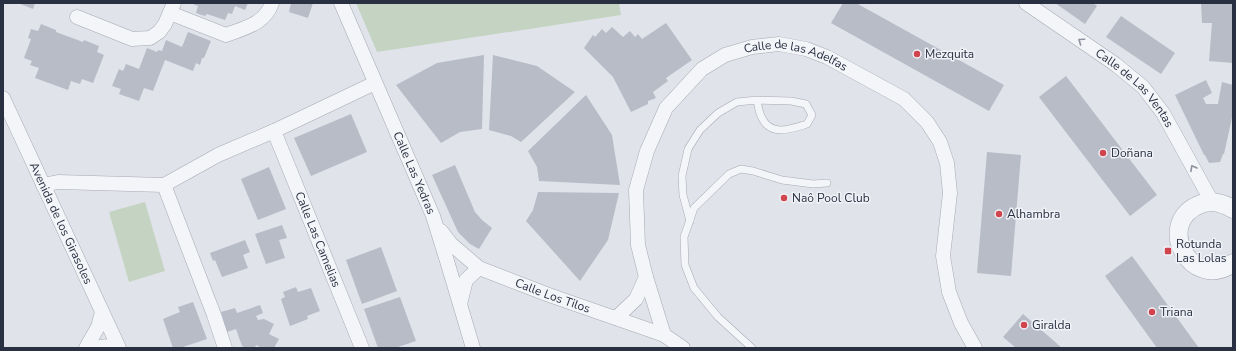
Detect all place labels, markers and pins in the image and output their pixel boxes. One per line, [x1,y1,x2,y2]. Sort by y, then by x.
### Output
place label: Mezquita [925,46,974,62]
marker: Mezquita [912,49,922,59]
place label: Doñana [1111,145,1153,161]
marker: Doñana [1098,148,1108,158]
place label: Naô Pool Club [792,190,870,206]
marker: Naô Pool Club [779,193,789,203]
place label: Alhambra [1007,206,1060,222]
marker: Alhambra [994,209,1004,219]
place label: Rotunda Las Lolas [1176,236,1227,266]
marker: Rotunda Las Lolas [1163,246,1173,256]
place label: Triana [1160,304,1193,320]
marker: Triana [1147,307,1157,317]
place label: Giralda [1032,317,1071,333]
marker: Giralda [1019,320,1029,330]

